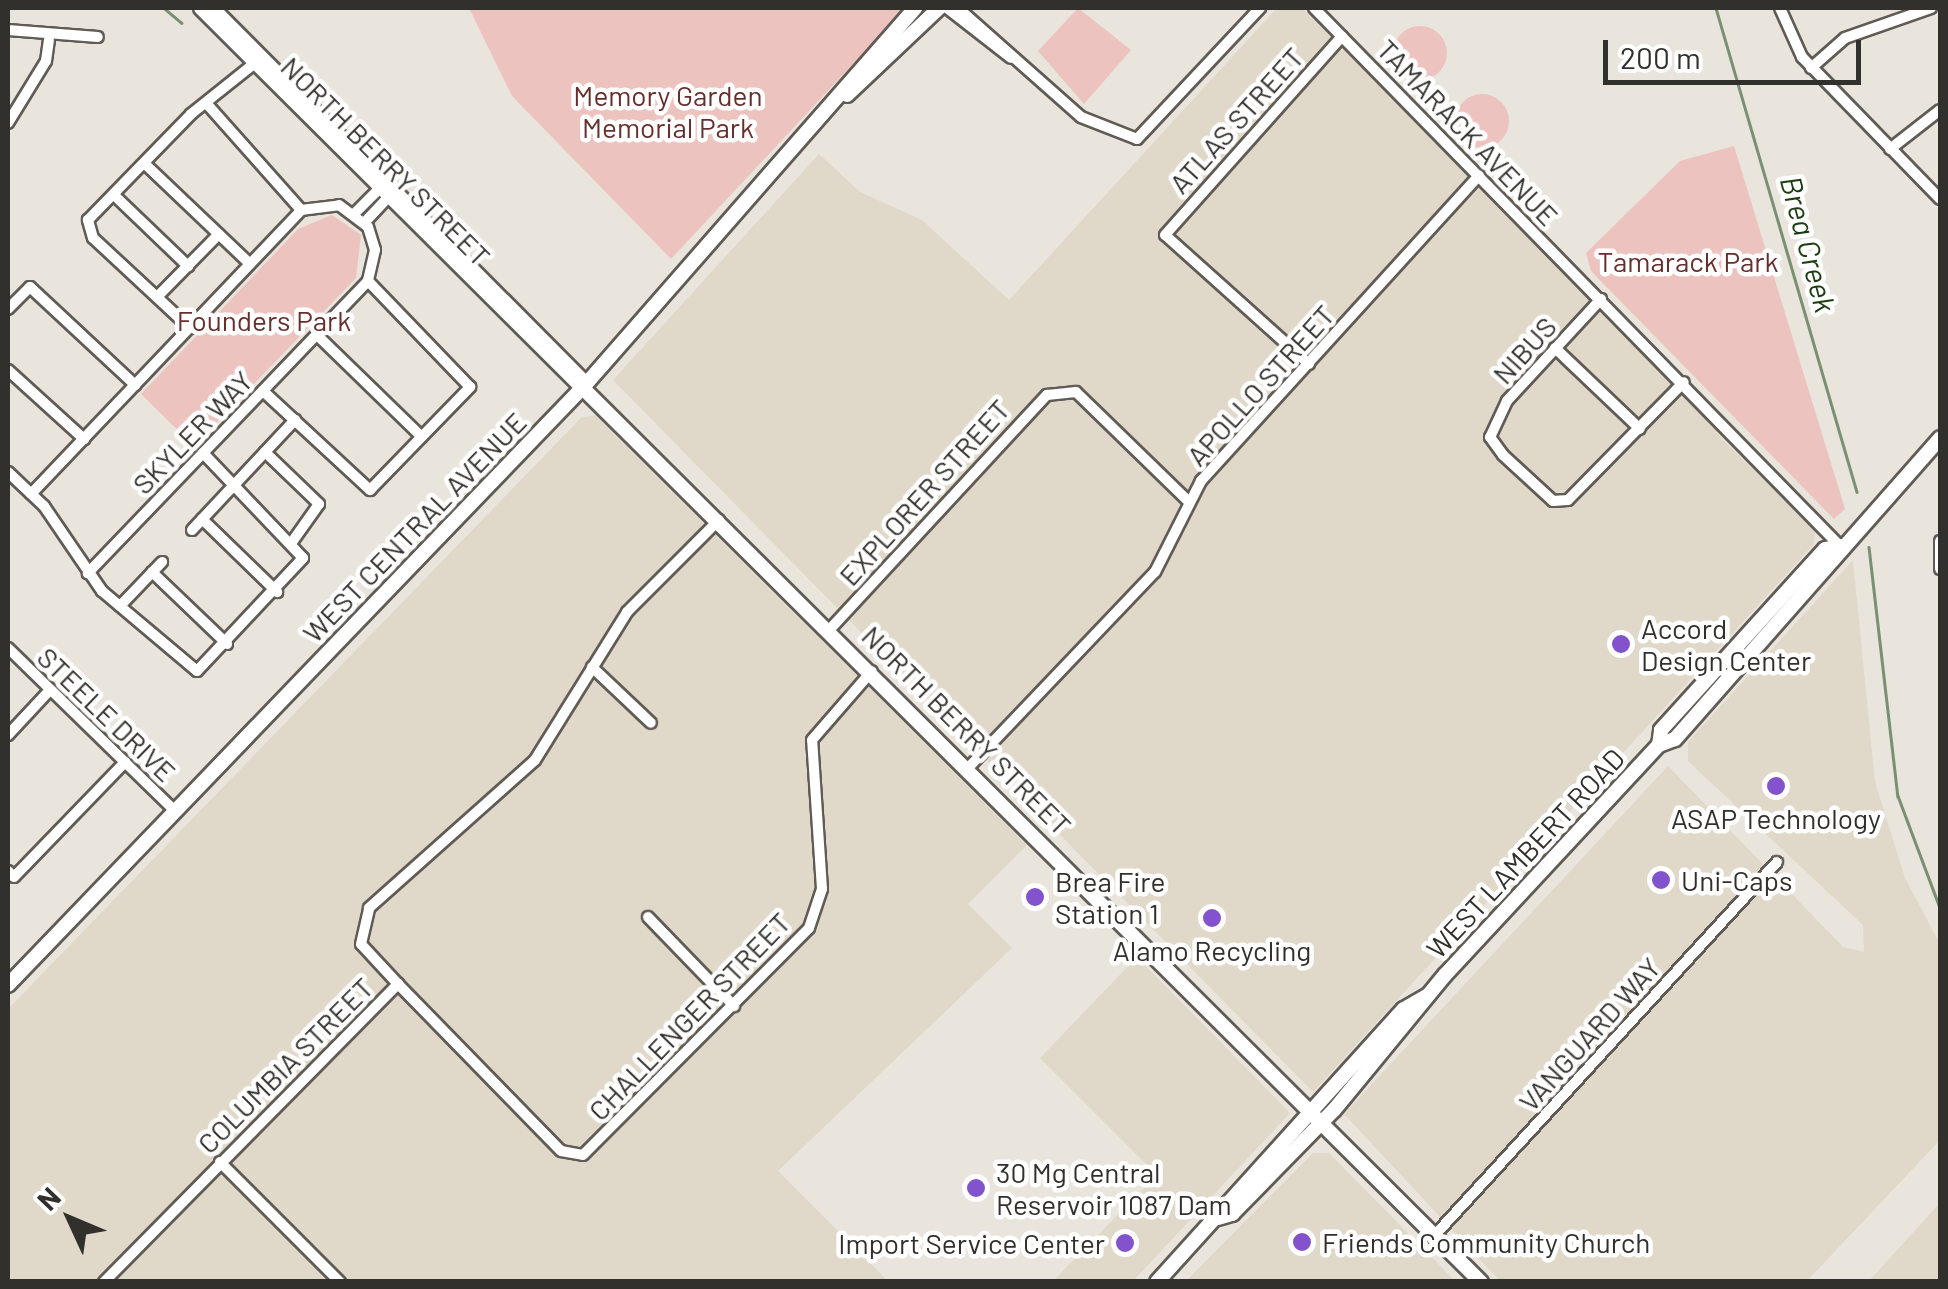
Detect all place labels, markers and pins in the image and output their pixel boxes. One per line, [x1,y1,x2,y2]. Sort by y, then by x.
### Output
place label: Accord Design Center [1641,611,1811,677]
marker: Accord Design Center [1610,633,1632,655]
marker: ASAP Technology [1765,775,1787,797]
place label: ASAP Technology [1671,801,1881,835]
place label: Uni-Caps [1681,863,1792,897]
place label: Brea Fire Station 1 [1055,864,1165,930]
marker: Uni-Caps [1650,869,1672,891]
marker: Brea Fire Station 1 [1024,886,1046,908]
marker: Alamo Recycling [1201,907,1223,929]
place label: Alamo Recycling [1113,933,1311,967]
place label: 30 Mg Central Reservoir 1087 Dam [996,1155,1232,1221]
marker: 30 Mg Central Reservoir 1087 Dam [965,1177,987,1199]
place label: Friends Community Church [1322,1225,1650,1259]
place label: Import Service Center [838,1226,1105,1260]
marker: Friends Community Church [1291,1231,1313,1253]
marker: Import Service Center [1114,1232,1136,1254]

